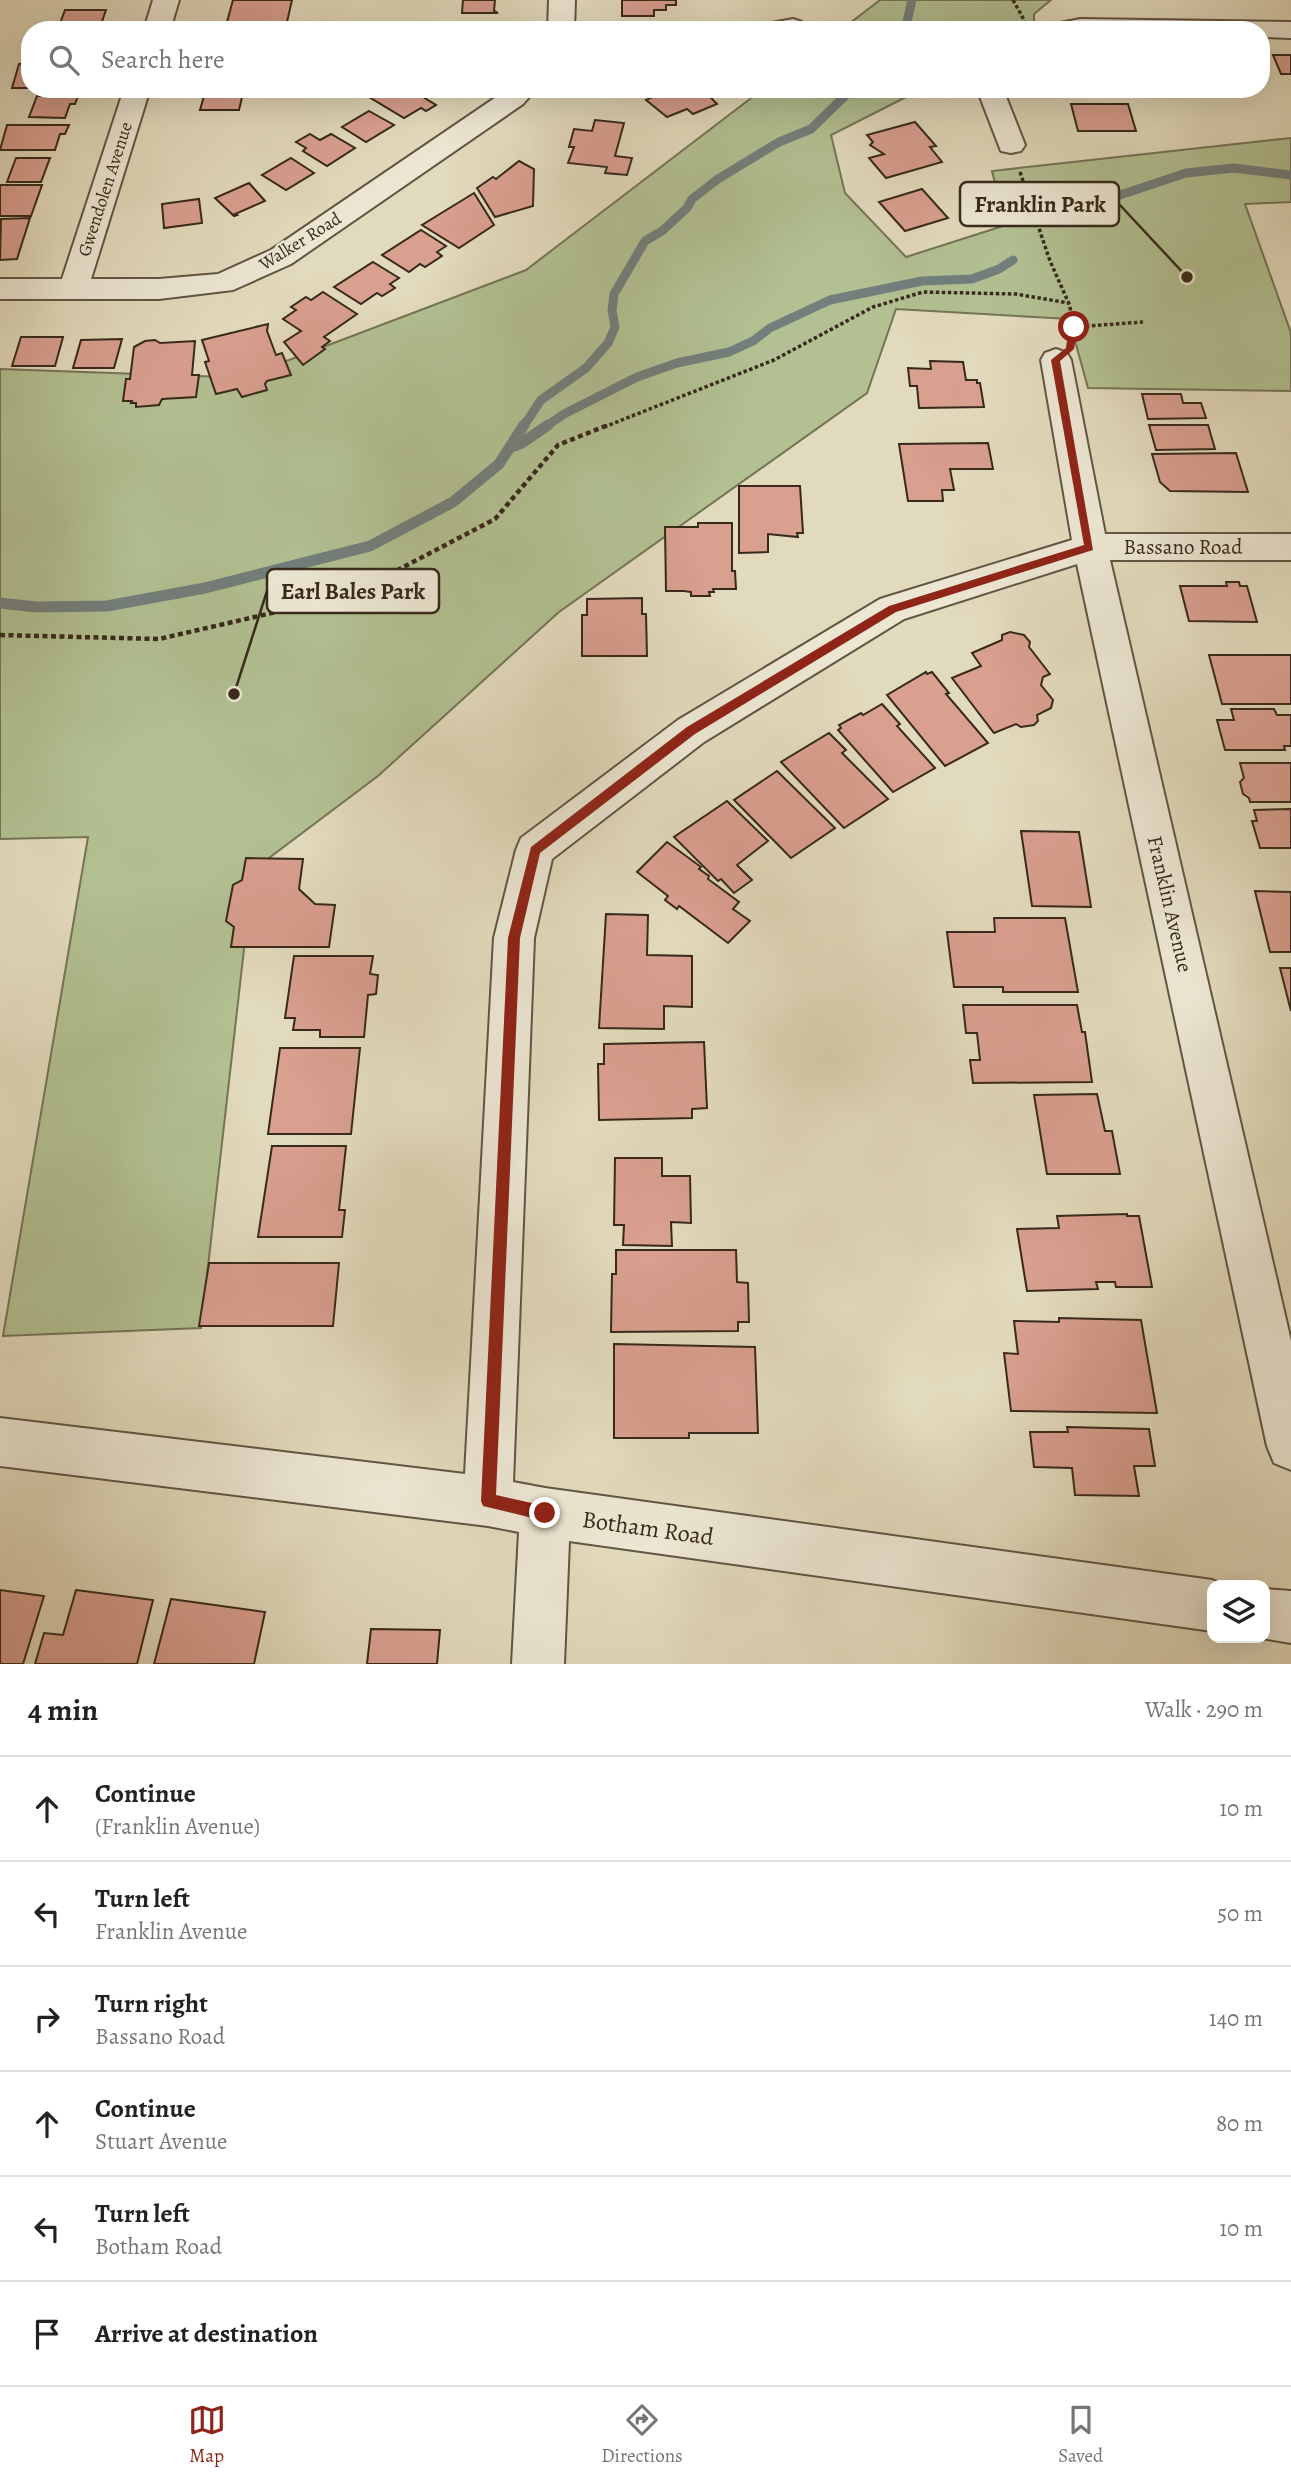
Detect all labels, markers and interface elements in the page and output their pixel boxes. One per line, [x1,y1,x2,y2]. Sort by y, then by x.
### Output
search box [21,21,1270,98]
icon: search [45,41,83,79]
text: Search here [101,42,225,77]
street label: Gwendolen Avenue [72,119,138,259]
callout: Franklin Park [960,182,1119,226]
text: Franklin Park [974,189,1106,220]
street label: Walker Road [253,206,346,276]
route start [1058,311,1089,342]
street label: Bassano Road [1124,533,1243,561]
callout: Earl Bales Park [267,569,439,613]
text: Earl Bales Park [281,576,425,607]
street label: Franklin Avenue [1141,833,1199,975]
route end [529,1497,560,1528]
street label: Botham Road [580,1503,716,1553]
map controls [1207,1580,1270,1643]
button: layers [1207,1580,1270,1643]
text: 4 min [28,1690,98,1730]
text: Walk · 290 m [1145,1694,1263,1725]
text: Continue [95,1776,196,1811]
icon: ahead [28,1790,66,1828]
text: 10 m [1219,1793,1263,1824]
text: (Franklin Avenue) [95,1811,260,1842]
text: Turn left [95,1881,190,1916]
icon: left [28,1895,66,1933]
text: 50 m [1217,1898,1263,1929]
text: Franklin Avenue [95,1916,247,1947]
text: Turn right [95,1986,208,2021]
icon: right [28,2000,66,2038]
text: 140 m [1209,2003,1263,2034]
text: Bassano Road [95,2021,225,2052]
text: Continue [95,2091,196,2126]
icon: ahead [28,2105,66,2143]
text: 80 m [1216,2108,1263,2139]
text: Stuart Avenue [95,2126,227,2157]
text: Turn left [95,2196,190,2231]
icon: left [28,2210,66,2248]
text: 10 m [1219,2213,1263,2244]
text: Botham Road [95,2231,222,2262]
icon: arrive [28,2315,66,2353]
text: Arrive at destination [95,2316,318,2351]
tab: Map [188,2401,226,2469]
tab: Directions [601,2401,683,2469]
tab: Saved [1058,2401,1103,2469]

